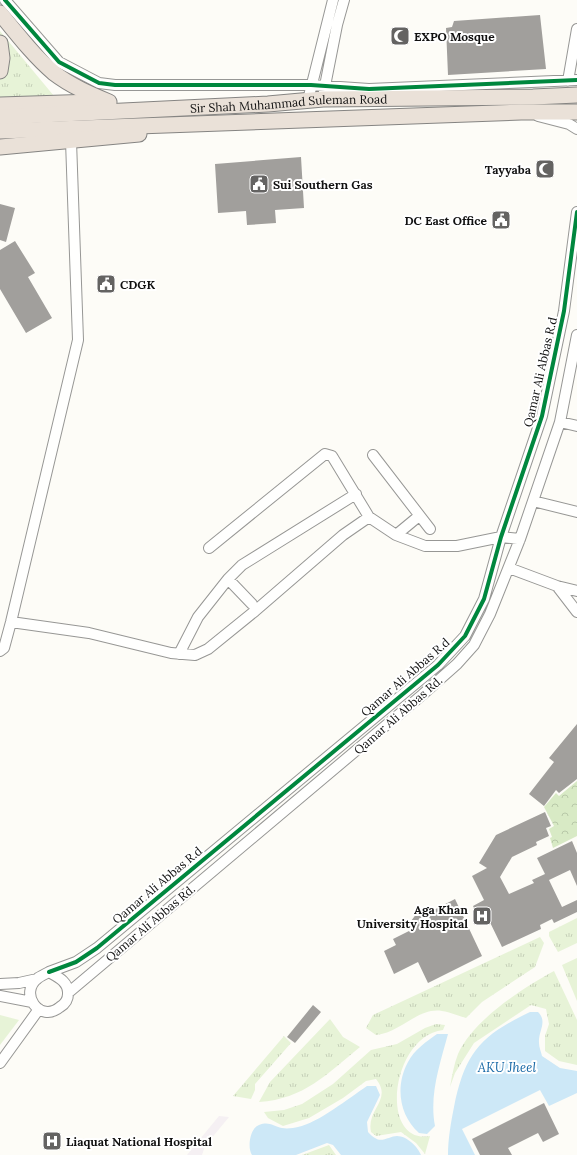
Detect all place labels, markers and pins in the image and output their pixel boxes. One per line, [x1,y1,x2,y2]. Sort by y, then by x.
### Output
mosque icon: EXPO Mosque [389,25,411,47]
place label: EXPO Mosque [414,29,495,44]
mosque icon: Tayyaba [534,158,556,180]
place label: Tayyaba [485,162,532,177]
public building icon: Sui Southern Gas [248,173,270,195]
place label: Sui Southern Gas [273,177,373,192]
public building icon: DC East Office [490,209,512,231]
place label: DC East Office [404,213,488,228]
public building icon: CDGK [95,273,117,295]
place label: CDGK [120,277,155,292]
place label: Aga Khan University Hospital [357,902,468,931]
hospital icon: Aga Khan University Hospital [471,905,493,927]
hospital icon: Liaquat National Hospital [41,1130,63,1152]
place label: Liaquat National Hospital [66,1134,212,1149]

